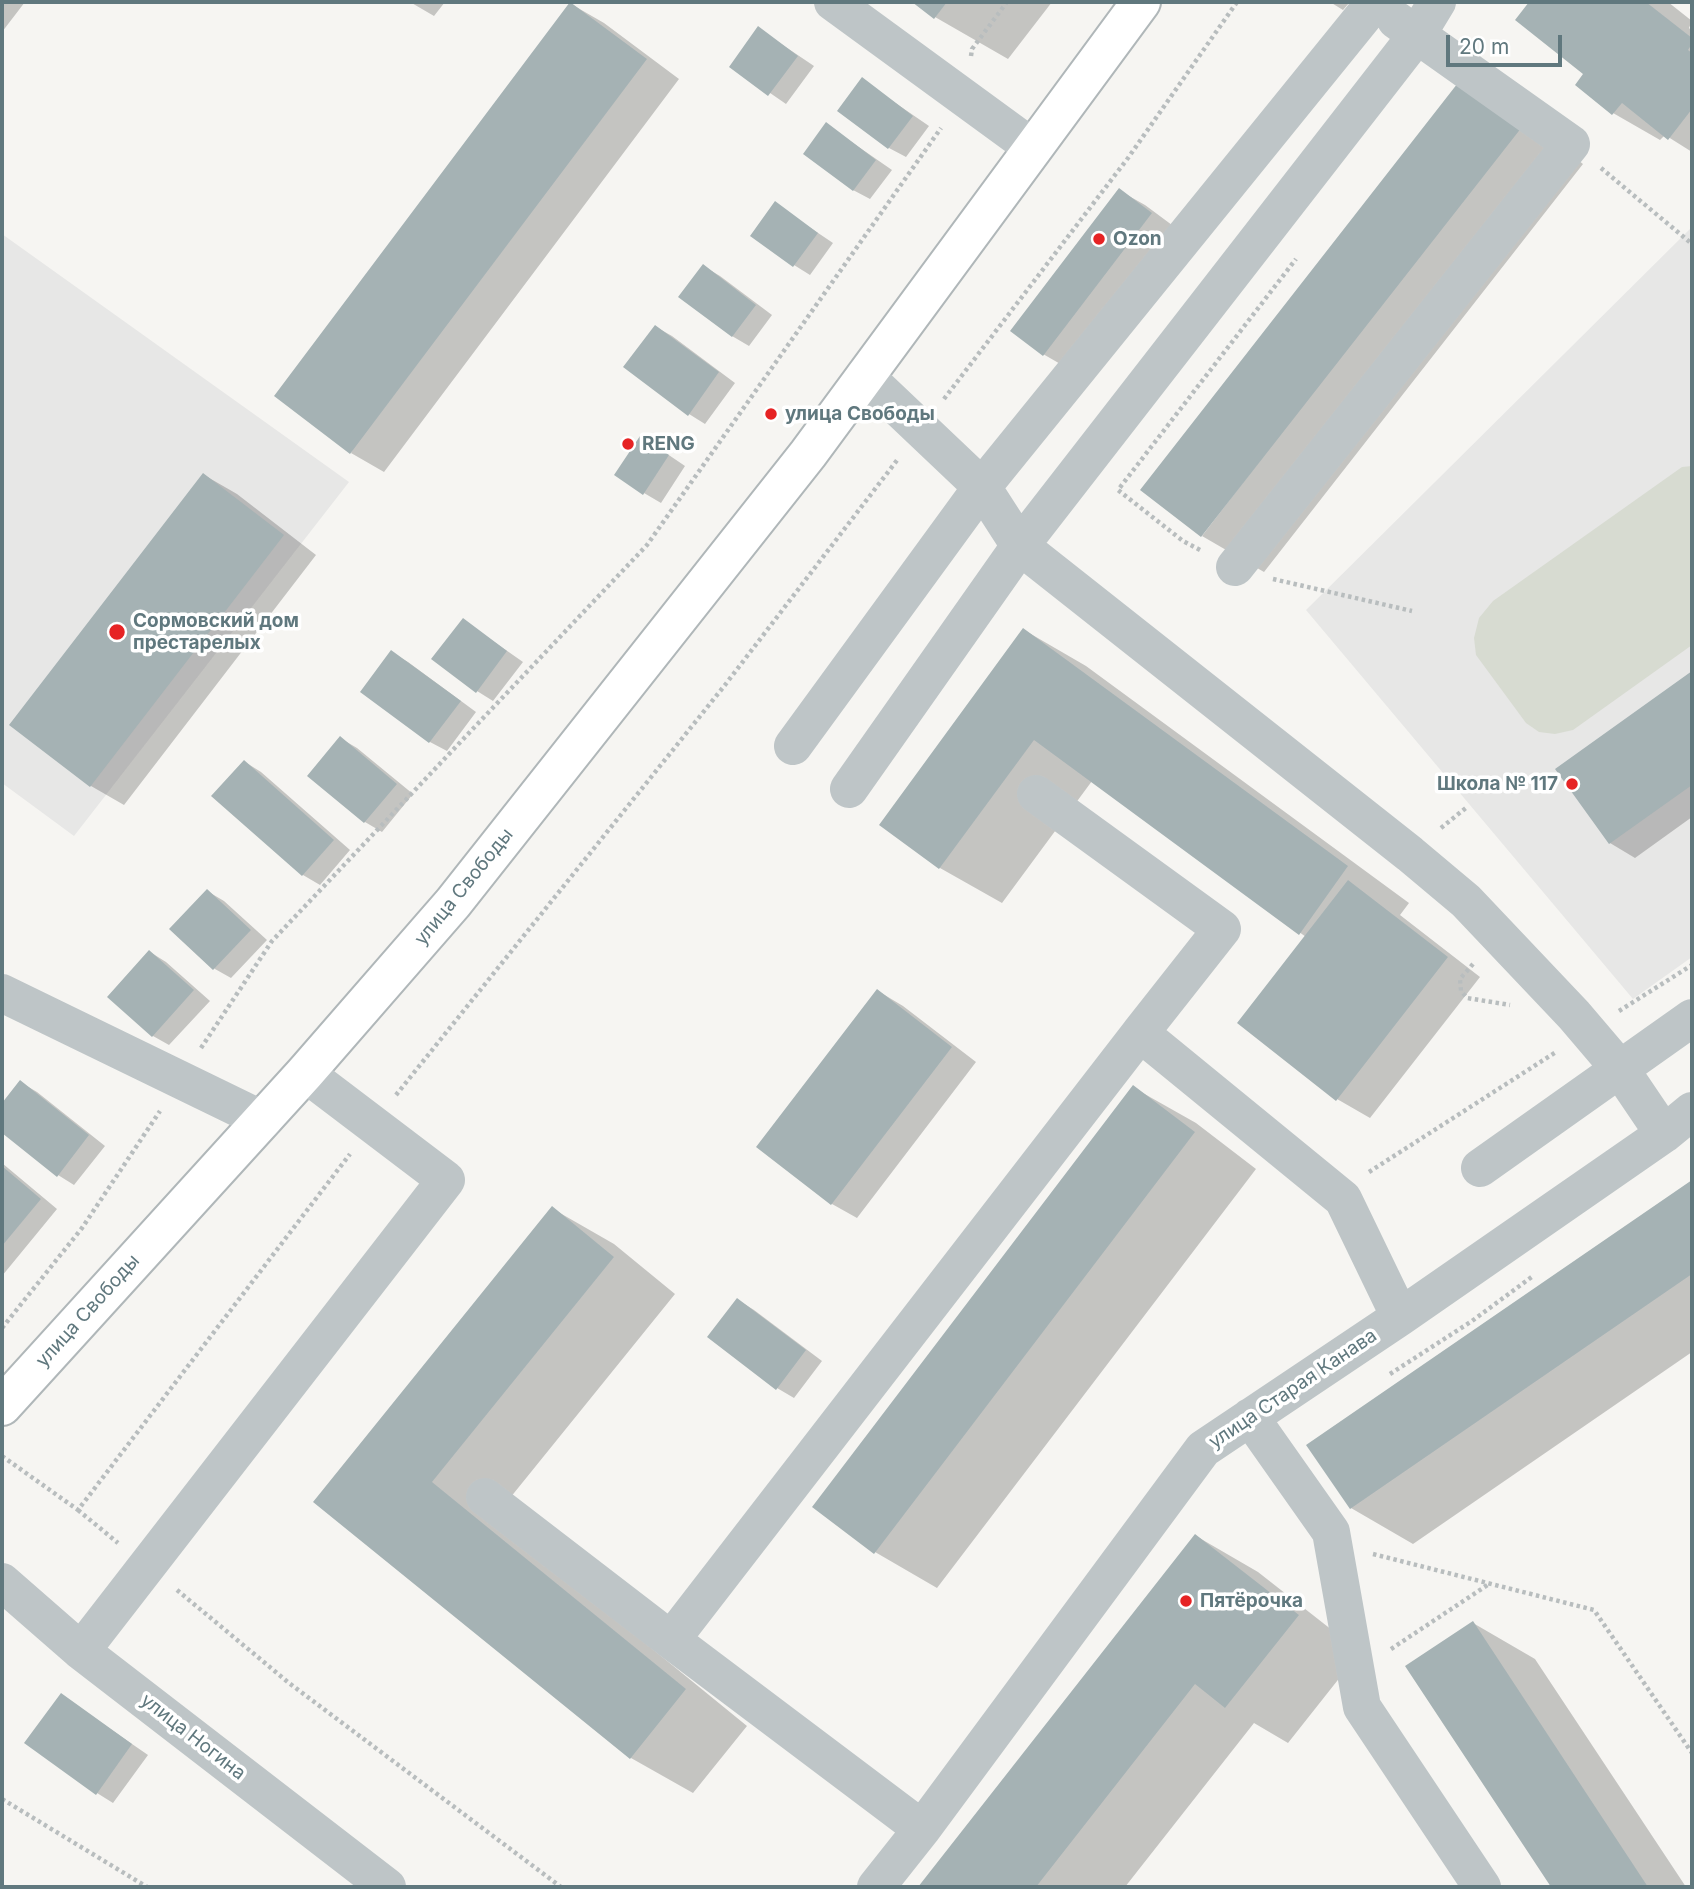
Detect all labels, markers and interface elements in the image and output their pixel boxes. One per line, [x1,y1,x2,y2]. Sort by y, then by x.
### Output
scale bar [1449,21,1564,65]
text: 20 m [1459,34,1509,59]
place label: Ozon [1113,228,1162,250]
marker: Ozon [1091,231,1107,247]
place label: улица Свободы [785,403,935,425]
marker: улица Свободы [763,406,779,422]
place label: RENG [642,433,695,455]
marker: RENG [620,436,636,452]
place label: Сормовский дом престарелых [133,610,299,654]
marker: Сормовский дом престарелых [107,622,127,642]
place label: Школа № 117 [1437,773,1558,795]
marker: Школа № 117 [1564,776,1580,792]
street label: улица Свободы [410,824,518,950]
street label: улица Свободы [31,1250,145,1372]
street label: улица Старая Канава [1205,1324,1381,1454]
place label: Пятёрочка [1200,1590,1303,1612]
marker: Пятёрочка [1178,1593,1194,1609]
street label: улица Ногина [136,1689,250,1785]

